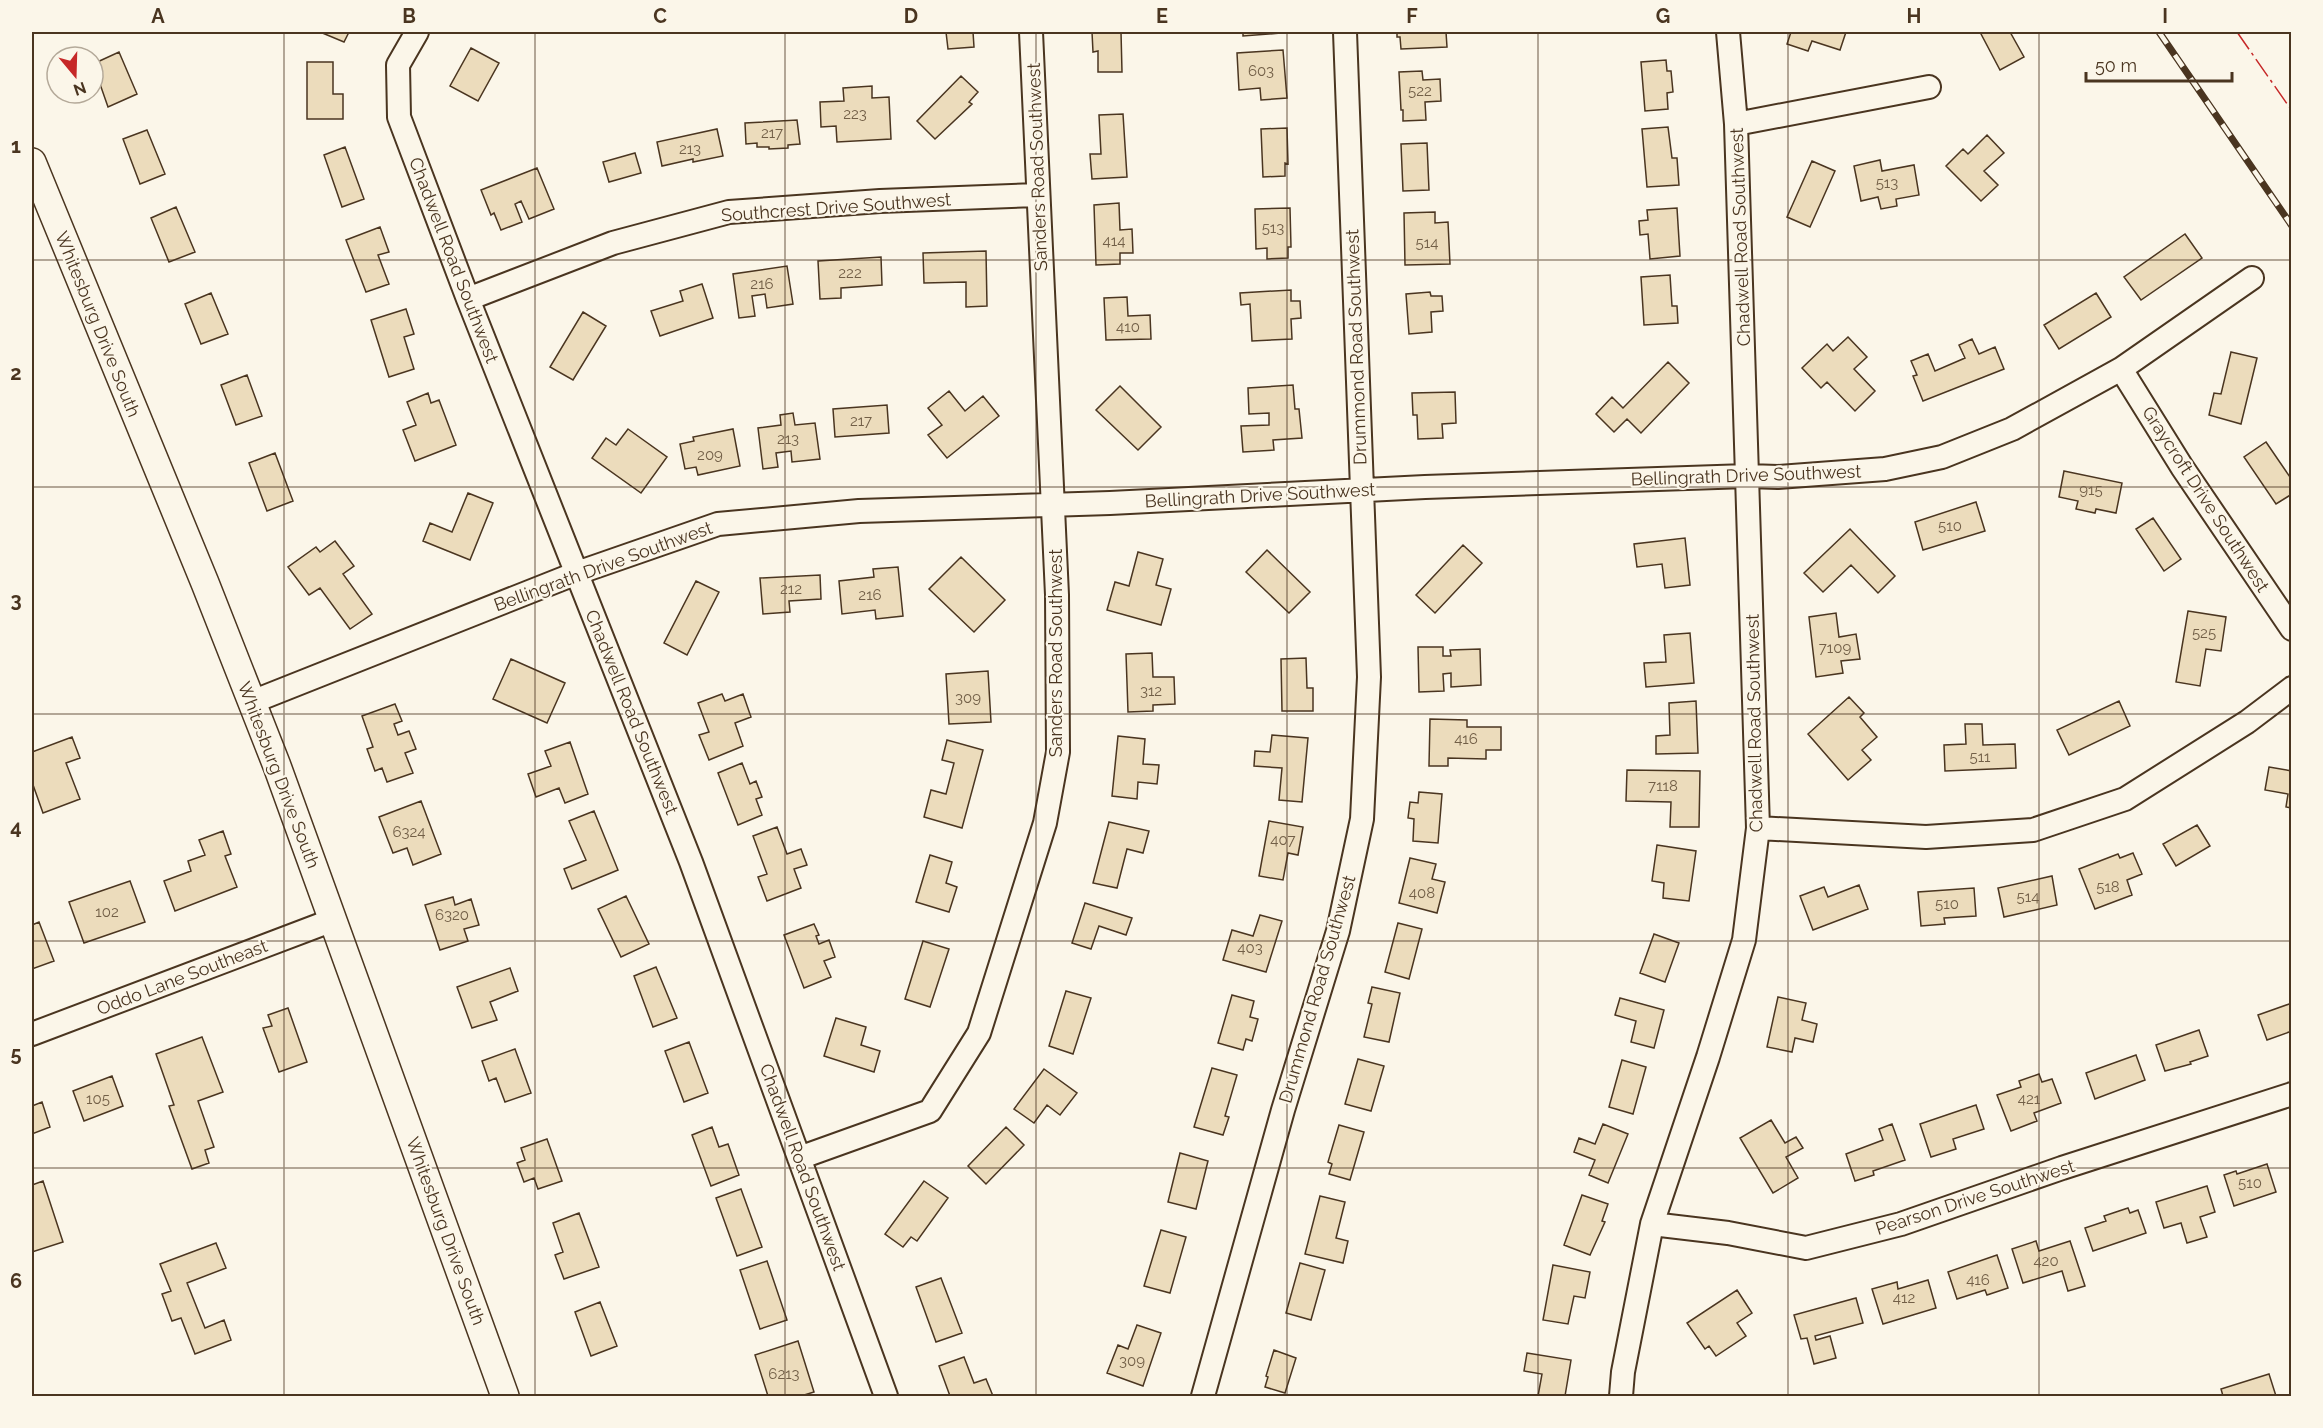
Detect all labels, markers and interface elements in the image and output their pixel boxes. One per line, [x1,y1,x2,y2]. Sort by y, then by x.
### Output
text: A [151,4,165,28]
text: B [402,4,416,28]
text: C [653,4,667,28]
text: D [904,4,918,28]
text: E [1156,4,1168,28]
text: F [1406,4,1418,28]
text: G [1656,4,1670,28]
text: H [1907,4,1921,28]
text: I [2162,4,2168,28]
north arrow [45,45,105,105]
scale bar [2086,45,2232,83]
text: 50 m [2095,55,2137,76]
street label: Sanders Road Southwest [1023,62,1051,272]
house number: 603 [1248,62,1274,80]
text: N [71,78,89,100]
house number: 522 [1408,82,1432,100]
house number: 223 [843,105,867,123]
house number: 217 [761,124,783,142]
street label: Chadwell Road Southwest [1726,127,1754,347]
text: 1 [11,134,21,158]
house number: 213 [679,140,701,158]
street label: Chadwell Road Southwest [405,154,503,366]
house number: 513 [1876,174,1898,192]
street label: Southcrest Drive Southwest [720,188,952,226]
house number: 513 [1262,219,1284,237]
street label: Whitesburg Drive South [51,228,145,420]
street label: Drummond Road Southwest [1341,229,1371,465]
house number: 414 [1103,232,1125,250]
house number: 514 [1416,234,1438,252]
house number: 222 [838,264,862,282]
house number: 216 [750,275,774,293]
house number: 410 [1116,318,1140,336]
text: 2 [10,361,22,385]
street label: Graycroft Drive Southwest [2138,402,2274,596]
house number: 217 [850,412,872,430]
house number: 213 [777,430,799,448]
house number: 209 [697,446,723,464]
street label: Bellingrath Drive Southwest [1630,460,1862,490]
street label: Bellingrath Drive Southwest [1144,478,1376,512]
house number: 915 [2079,481,2103,499]
street label: Bellingrath Drive Southwest [491,517,715,615]
house number: 510 [1938,517,1962,535]
street label: Sanders Road Southwest [1045,549,1066,757]
house number: 212 [780,580,802,598]
house number: 216 [858,586,882,604]
text: 3 [10,588,22,612]
street label: Chadwell Road Southwest [581,607,683,817]
street label: Chadwell Road Southwest [1742,614,1766,832]
house number: 525 [2192,624,2216,642]
house number: 7109 [1819,639,1851,657]
street label: Whitesburg Drive South [234,679,324,871]
house number: 312 [1140,682,1162,700]
house number: 309 [955,689,981,707]
house number: 416 [1454,730,1478,748]
house number: 511 [1969,748,1991,766]
house number: 7118 [1648,777,1678,795]
text: 4 [10,815,22,839]
house number: 6324 [392,823,426,841]
house number: 407 [1270,831,1296,849]
street label: Drummond Road Southwest [1274,873,1360,1105]
house number: 518 [2096,878,2120,896]
house number: 408 [1409,884,1435,902]
house number: 514 [2017,888,2039,906]
house number: 510 [1935,895,1959,913]
house number: 102 [95,903,119,921]
house number: 6320 [435,906,469,924]
street label: Oddo Lane Southeast [94,935,270,1019]
house number: 403 [1237,939,1263,957]
text: 5 [10,1042,22,1066]
street label: Chadwell Road Southwest [756,1061,850,1273]
house number: 105 [86,1090,110,1108]
house number: 421 [2018,1090,2041,1108]
street label: Whitesburg Drive South [402,1134,490,1328]
street label: Pearson Drive Southwest [1873,1155,2077,1239]
house number: 510 [2238,1174,2262,1192]
house number: 420 [2033,1252,2059,1270]
text: 6 [10,1269,22,1293]
house number: 416 [1966,1271,1990,1289]
house number: 412 [1893,1289,1915,1307]
house number: 309 [1119,1352,1145,1370]
house number: 6213 [768,1365,800,1383]

